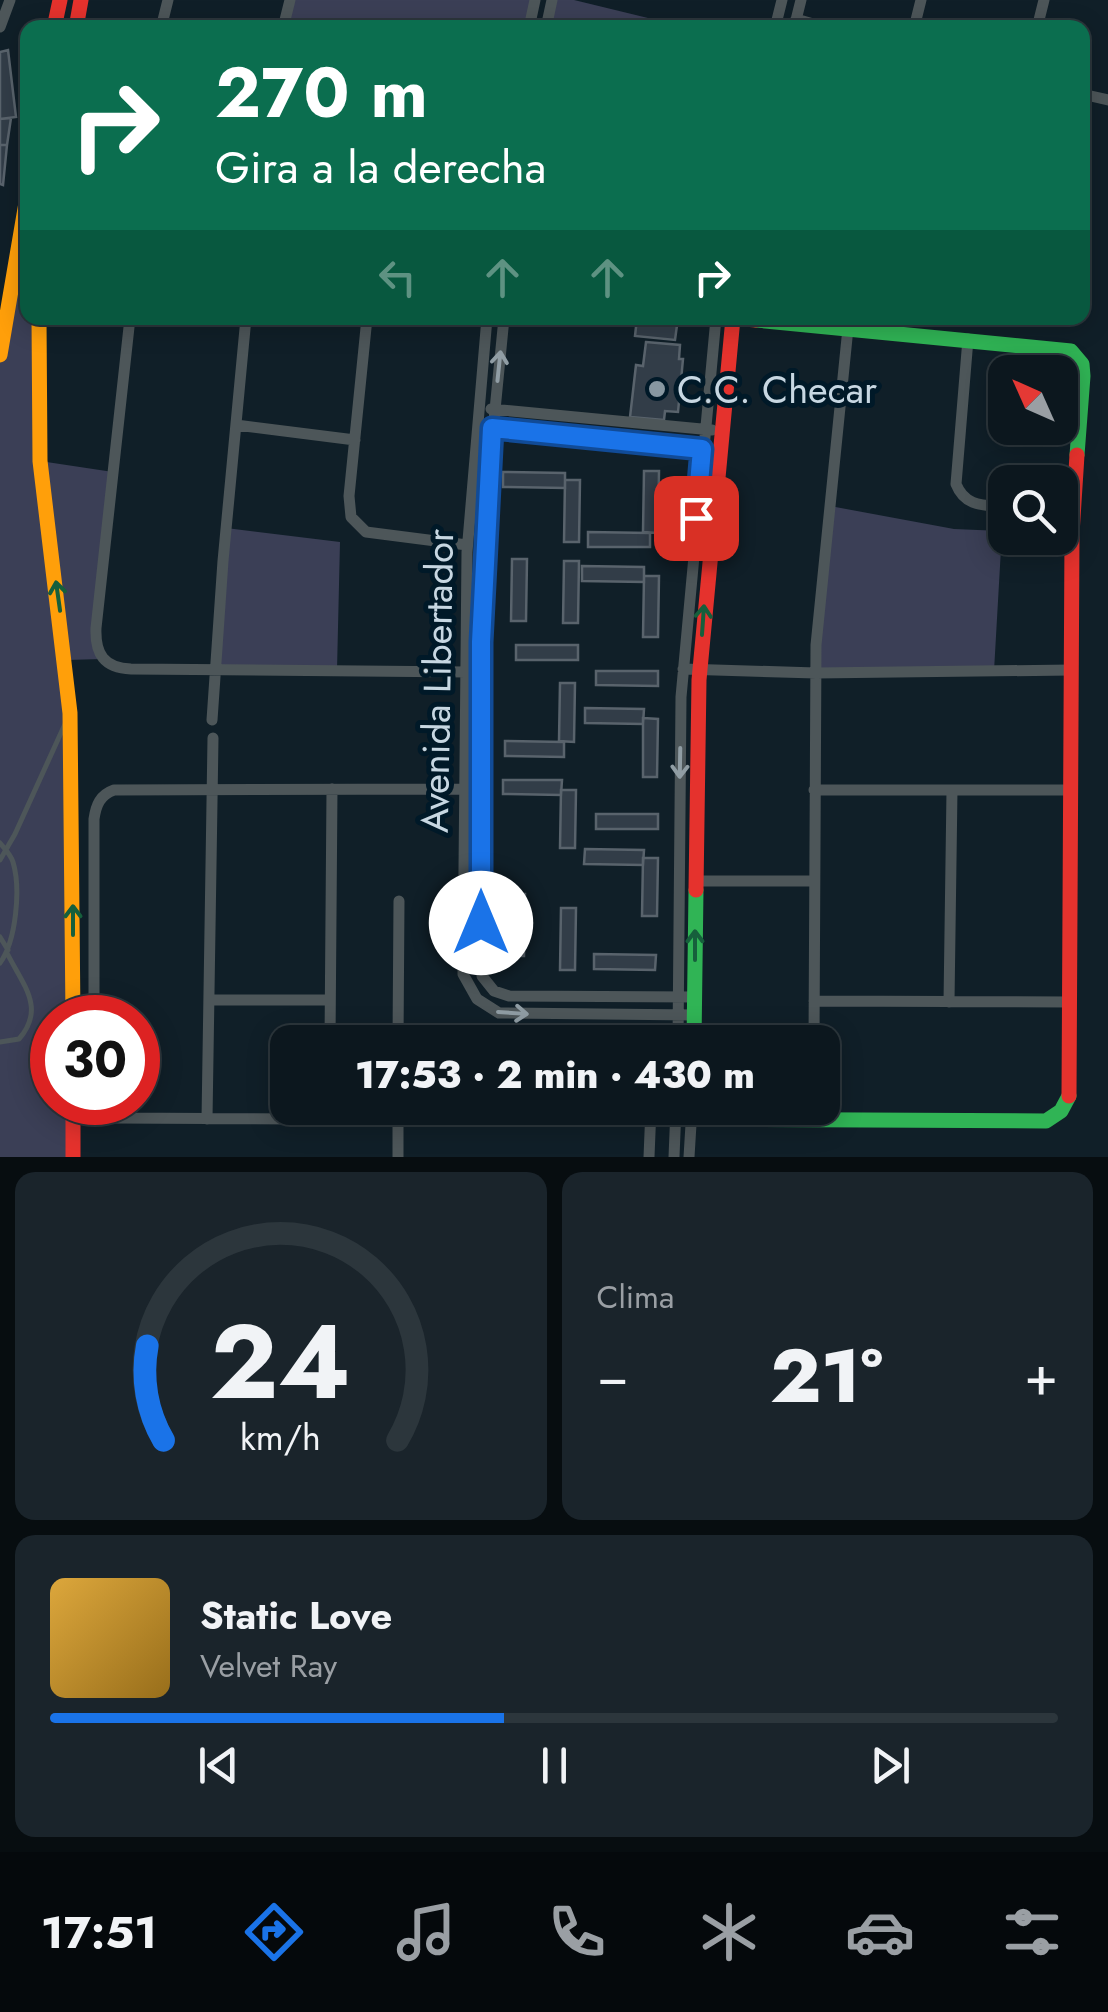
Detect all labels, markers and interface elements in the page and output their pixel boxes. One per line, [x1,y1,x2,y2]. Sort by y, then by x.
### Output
text: 270 m [215,42,428,143]
icon: right [50,60,180,190]
text: Gira a la derecha [215,135,546,200]
icon: left [370,250,425,305]
icon: ahead [475,250,530,305]
icon: ahead [580,250,635,305]
icon: right [685,250,740,305]
one-way arrow [490,350,509,382]
north arrow [988,355,1078,445]
map controls [988,355,1078,555]
place label: C.C. Checar [677,362,877,417]
marker: C.C. Checar [646,378,668,400]
button: search [988,465,1078,555]
pin [654,476,739,561]
icon: arrive [669,491,724,546]
street label: Avenida Libertador [407,528,467,834]
one-way arrow [49,580,67,612]
one-way arrow [693,605,712,637]
one-way arrow [671,747,690,779]
position arrow [429,871,533,975]
one-way arrow [64,905,82,938]
one-way arrow [686,930,704,962]
speed limit sign: 30 [30,995,160,1125]
one-way arrow [497,1004,529,1023]
text: 17:53 · 2 min · 430 m [355,1047,755,1102]
text: Clima [597,1274,674,1320]
text: 24 [210,1287,351,1437]
text: 21° [770,1322,883,1430]
text: − [597,1336,629,1416]
text: + [1024,1336,1058,1416]
text: km/h [240,1412,321,1463]
text: Static Love [200,1588,392,1643]
text: Velvet Ray [200,1643,337,1689]
icon: previous [191,1738,246,1793]
icon: pause [527,1738,582,1793]
icon: next [863,1738,918,1793]
icon: directions [239,1897,309,1967]
icon: music [391,1897,461,1967]
icon: phone [542,1897,612,1967]
icon: climate [694,1897,764,1967]
icon: car [845,1897,915,1967]
icon: filters [997,1897,1067,1967]
text: 17:51 [41,1900,157,1965]

